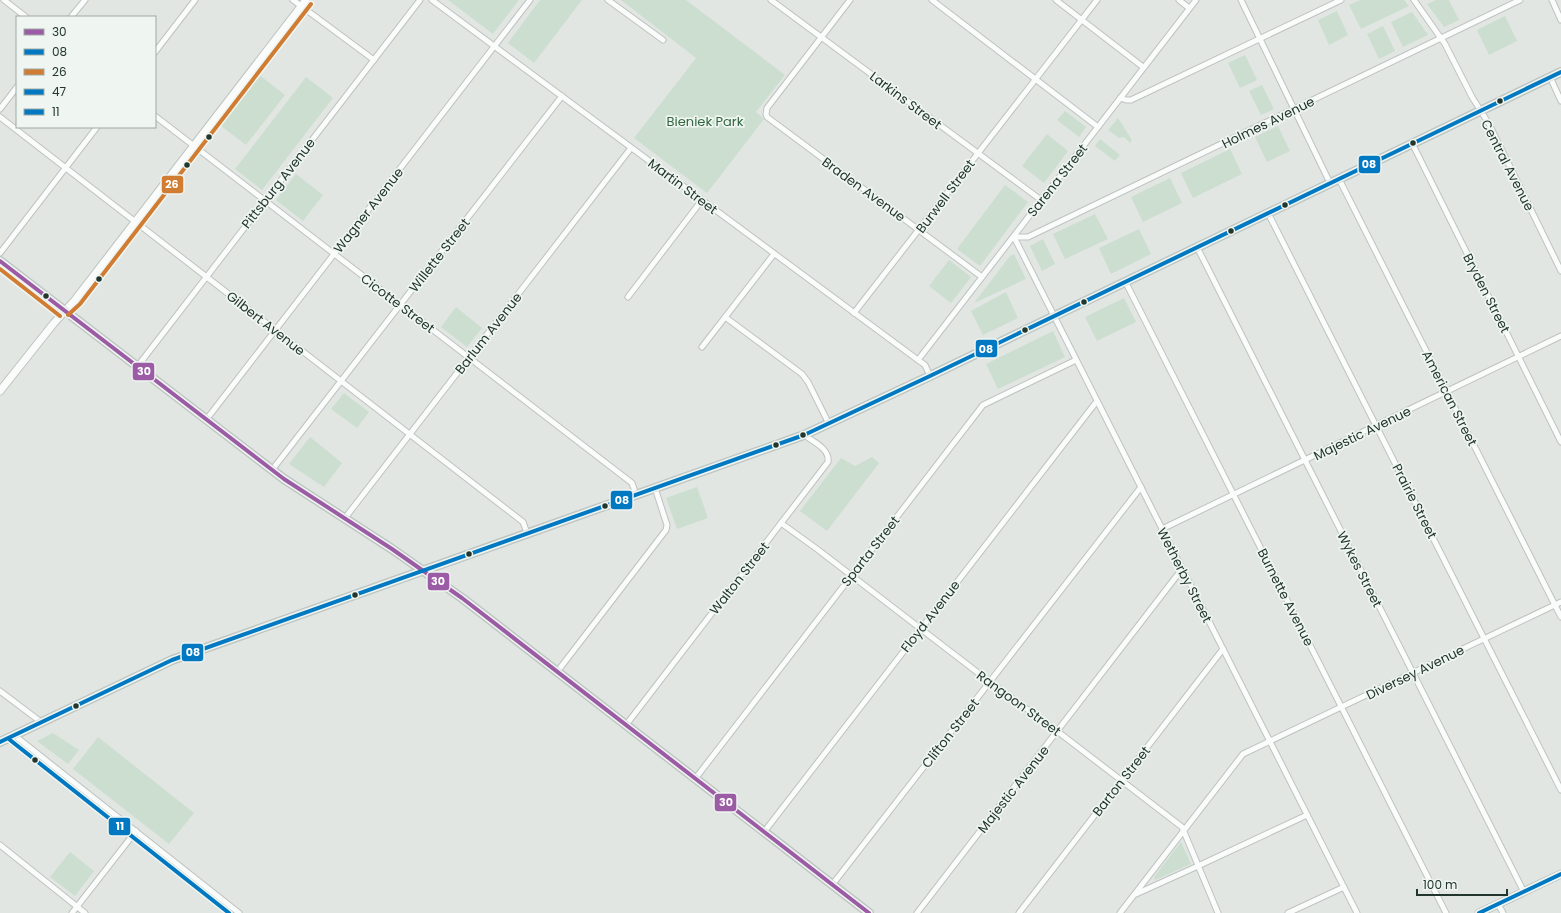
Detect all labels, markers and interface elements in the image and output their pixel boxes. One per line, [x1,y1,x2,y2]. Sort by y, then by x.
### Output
legend [16,16,156,128]
text: 30 [52,23,67,40]
text: 08 [52,43,67,60]
text: 26 [52,63,67,80]
street label: Larkins Street [866,67,946,134]
text: 47 [52,83,67,100]
street label: Holmes Avenue [1219,92,1318,153]
unlabelled marker [1495,96,1505,106]
text: 11 [52,103,60,120]
park label: Bieniek Park [667,112,744,131]
street label: Central Avenue [1476,116,1539,214]
unlabelled marker [204,132,214,142]
street label: Pittsburg Avenue [237,134,320,233]
unlabelled marker [1408,138,1418,148]
street label: Sarena Street [1023,140,1092,221]
street label: Braden Avenue [818,153,909,226]
street label: Martin Street [644,154,722,219]
street label: Burwell Street [911,155,980,237]
line badge: 08 [1358,155,1381,174]
text: 08 [1362,156,1376,172]
unlabelled marker [182,160,192,170]
street label: Wagner Avenue [329,164,408,257]
line badge: 26 [161,175,184,194]
text: 26 [165,176,179,192]
unlabelled marker [1280,200,1290,210]
street label: Willette Street [404,214,475,296]
unlabelled marker [1226,226,1236,236]
street label: Bryden Street [1458,250,1515,336]
street label: Cicotte Street [357,269,439,338]
unlabelled marker [94,274,104,284]
street label: Gilbert Avenue [222,287,309,360]
street label: Barlum Avenue [450,289,526,378]
unlabelled marker [41,291,51,301]
unlabelled marker [1079,297,1089,307]
unlabelled marker [1020,325,1030,335]
line badge: 08 [975,339,998,358]
text: 08 [979,341,993,357]
street label: American Street [1417,347,1482,449]
line badge: 30 [132,362,155,381]
text: 30 [137,363,151,379]
street label: Majestic Avenue [1310,402,1414,465]
unlabelled marker [798,430,808,440]
unlabelled marker [771,440,781,450]
street label: Prairie Street [1387,460,1442,542]
line badge: 08 [610,490,633,510]
text: 08 [615,492,629,508]
unlabelled marker [600,501,610,511]
street label: Sparta Street [837,512,904,591]
street label: Wetherby Street [1152,524,1217,626]
street label: Wykes Street [1332,528,1387,611]
street label: Walton Street [705,538,774,619]
street label: Burnette Avenue [1253,545,1318,649]
unlabelled marker [464,549,474,559]
line badge: 30 [427,572,450,591]
text: 30 [431,573,445,589]
street label: Floyd Avenue [896,576,964,656]
unlabelled marker [350,590,360,600]
street label: Diversey Avenue [1363,640,1467,704]
line badge: 08 [181,643,204,662]
text: 08 [186,644,200,660]
street label: Rangoon Street [973,666,1065,741]
street label: Clifton Street [917,694,984,772]
unlabelled marker [71,701,81,711]
street label: Majestic Avenue [973,742,1054,837]
street label: Barton Street [1088,742,1155,820]
unlabelled marker [30,755,40,765]
line badge: 30 [714,793,737,812]
text: 30 [719,794,733,810]
line badge: 11 [108,817,131,836]
text: 11 [116,818,124,834]
scale bar [1417,871,1507,897]
text: 100 m [1423,876,1457,893]

